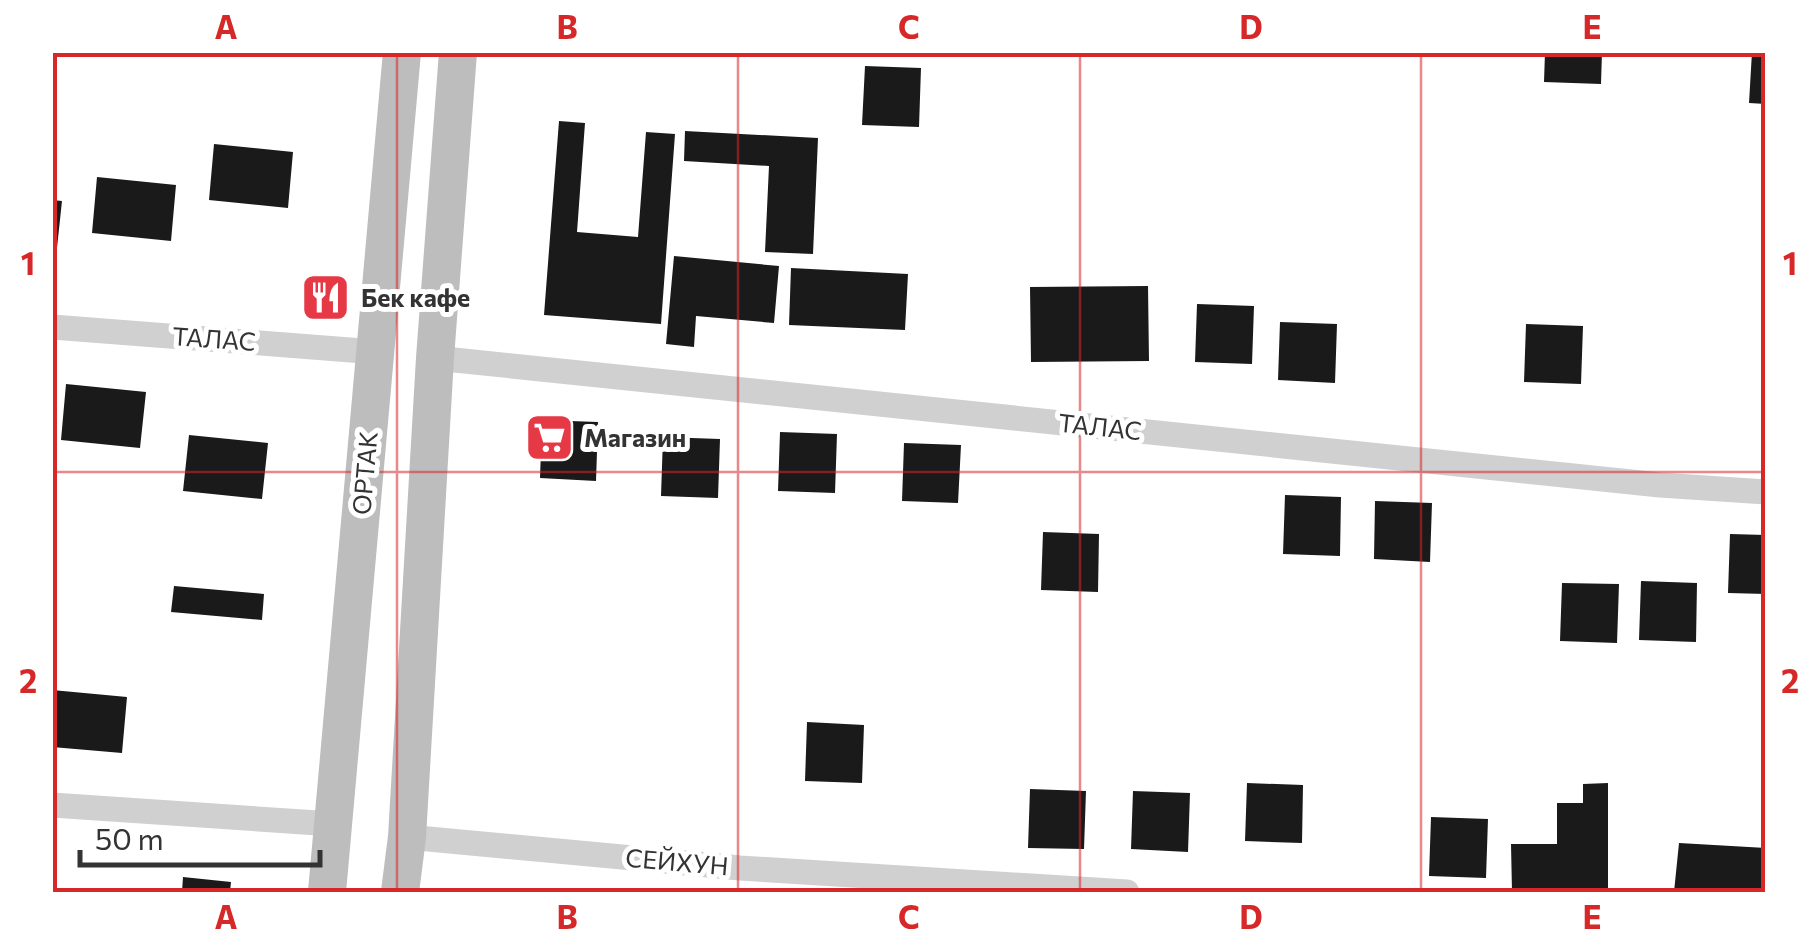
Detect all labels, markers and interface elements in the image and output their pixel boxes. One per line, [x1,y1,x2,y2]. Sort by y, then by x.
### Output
text: A [215,6,238,46]
text: B [556,6,578,46]
text: C [898,6,920,46]
text: D [1239,6,1263,46]
text: E [1582,6,1602,46]
text: 1 [21,242,35,282]
text: 1 [1783,242,1797,282]
restaurant icon: Бек кафе [300,272,352,324]
place label: Бек кафе [361,282,470,312]
street label: ТАЛАС [171,320,257,356]
street label: ТАЛАС [1057,407,1143,445]
supermarket icon: Магазин [523,412,575,464]
place label: Магазин [584,422,686,452]
street label: ОРТАК [345,430,383,516]
text: 2 [19,660,37,700]
text: 2 [1781,660,1799,700]
scale bar [80,805,320,867]
text: 50 m [95,819,164,856]
street label: СЕЙХУН [624,842,730,880]
text: A [215,896,238,936]
text: B [556,896,578,936]
text: C [898,896,920,936]
text: D [1239,896,1263,936]
text: E [1582,896,1602,936]

